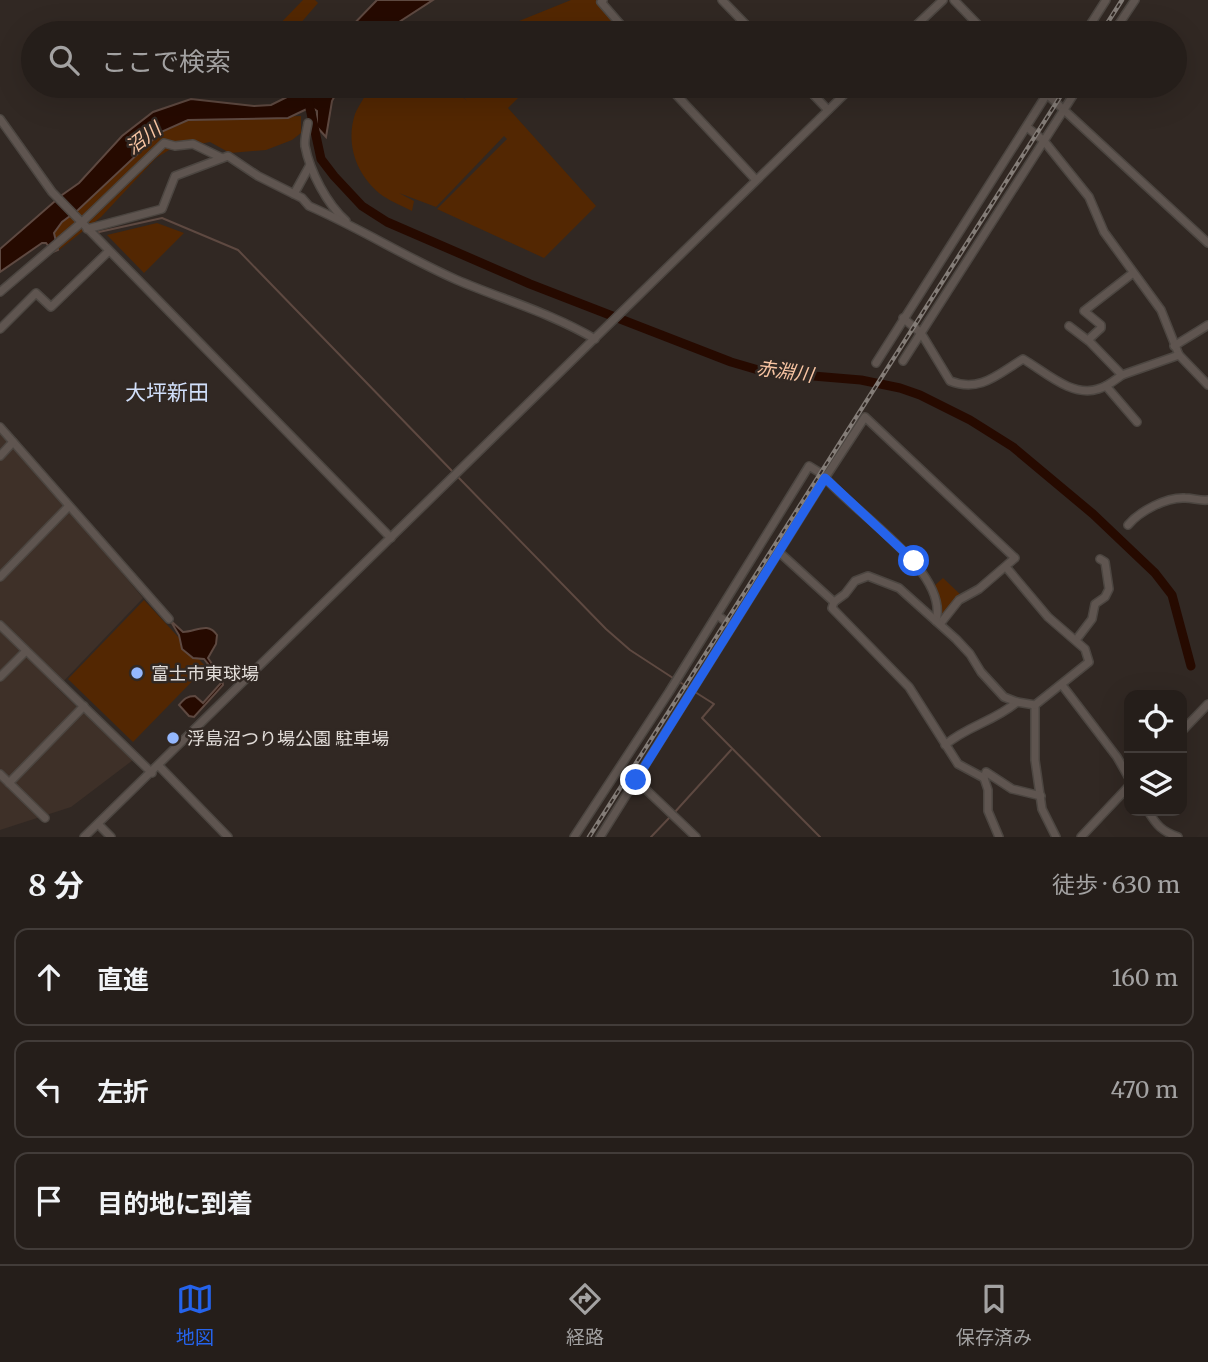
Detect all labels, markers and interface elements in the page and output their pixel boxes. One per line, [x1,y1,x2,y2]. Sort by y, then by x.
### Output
search box [21,21,1187,98]
icon: search [45,41,83,79]
text: ここで検索 [101,45,231,78]
water label: 沼川 [121,116,167,159]
water label: 赤淵川 [755,355,817,387]
district label: 大坪新田 [125,379,209,406]
route start [898,545,929,576]
place label: 富士市東球場 [151,662,259,685]
marker: 富士市東球場 [129,665,145,681]
map controls [1124,690,1187,816]
button: locate [1124,690,1187,753]
place label: 浮島沼つり場公園 駐車場 [187,727,389,750]
marker: 浮島沼つり場公園 駐車場 [165,730,181,746]
button: layers [1124,753,1187,816]
route end [620,764,651,795]
text: 8 分 [28,866,84,904]
text: 徒歩 · 630 m [1052,870,1180,899]
icon: ahead [30,958,68,996]
text: 直進 [97,963,149,996]
text: 160 m [1112,963,1178,992]
icon: left [30,1070,68,1108]
text: 左折 [97,1075,149,1108]
text: 470 m [1111,1075,1178,1104]
icon: arrive [30,1182,68,1220]
text: 目的地に到着 [97,1187,253,1220]
tab: 地図 [176,1280,214,1349]
tab: 経路 [566,1280,604,1349]
tab: 保存済み [956,1280,1032,1349]

